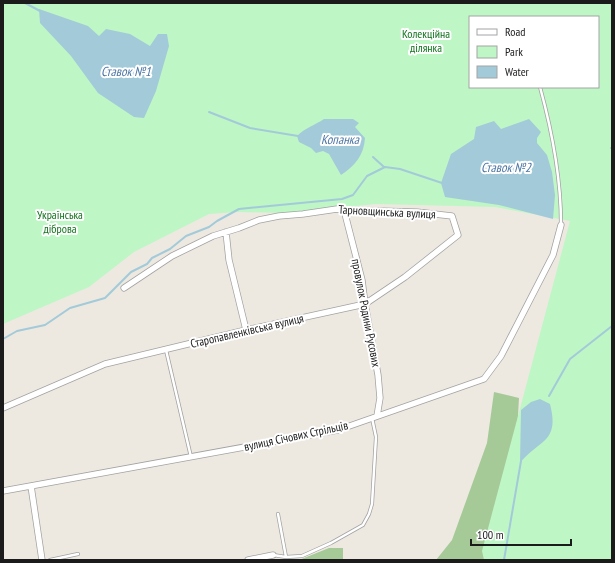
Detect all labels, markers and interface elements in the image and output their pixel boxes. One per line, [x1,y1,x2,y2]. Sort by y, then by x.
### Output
legend [469,16,599,88]
text: Road [505,24,525,39]
park label: Колекційна ділянка [402,26,450,55]
text: Park [505,44,523,59]
water label: Ставок №1 [101,63,151,80]
text: Water [505,64,530,79]
water label: Копанка [321,131,360,148]
water label: Ставок №2 [481,159,532,176]
street label: Тарновщинська вулиця [338,201,436,222]
park label: Українська діброва [37,207,83,236]
street label: провулок Родини Русових [349,257,384,368]
street label: Старопавленківська вулиця [189,310,305,351]
street label: вулиця Січових Стрільців [243,417,349,454]
scale bar [471,521,571,547]
text: 100 m [477,527,504,542]

